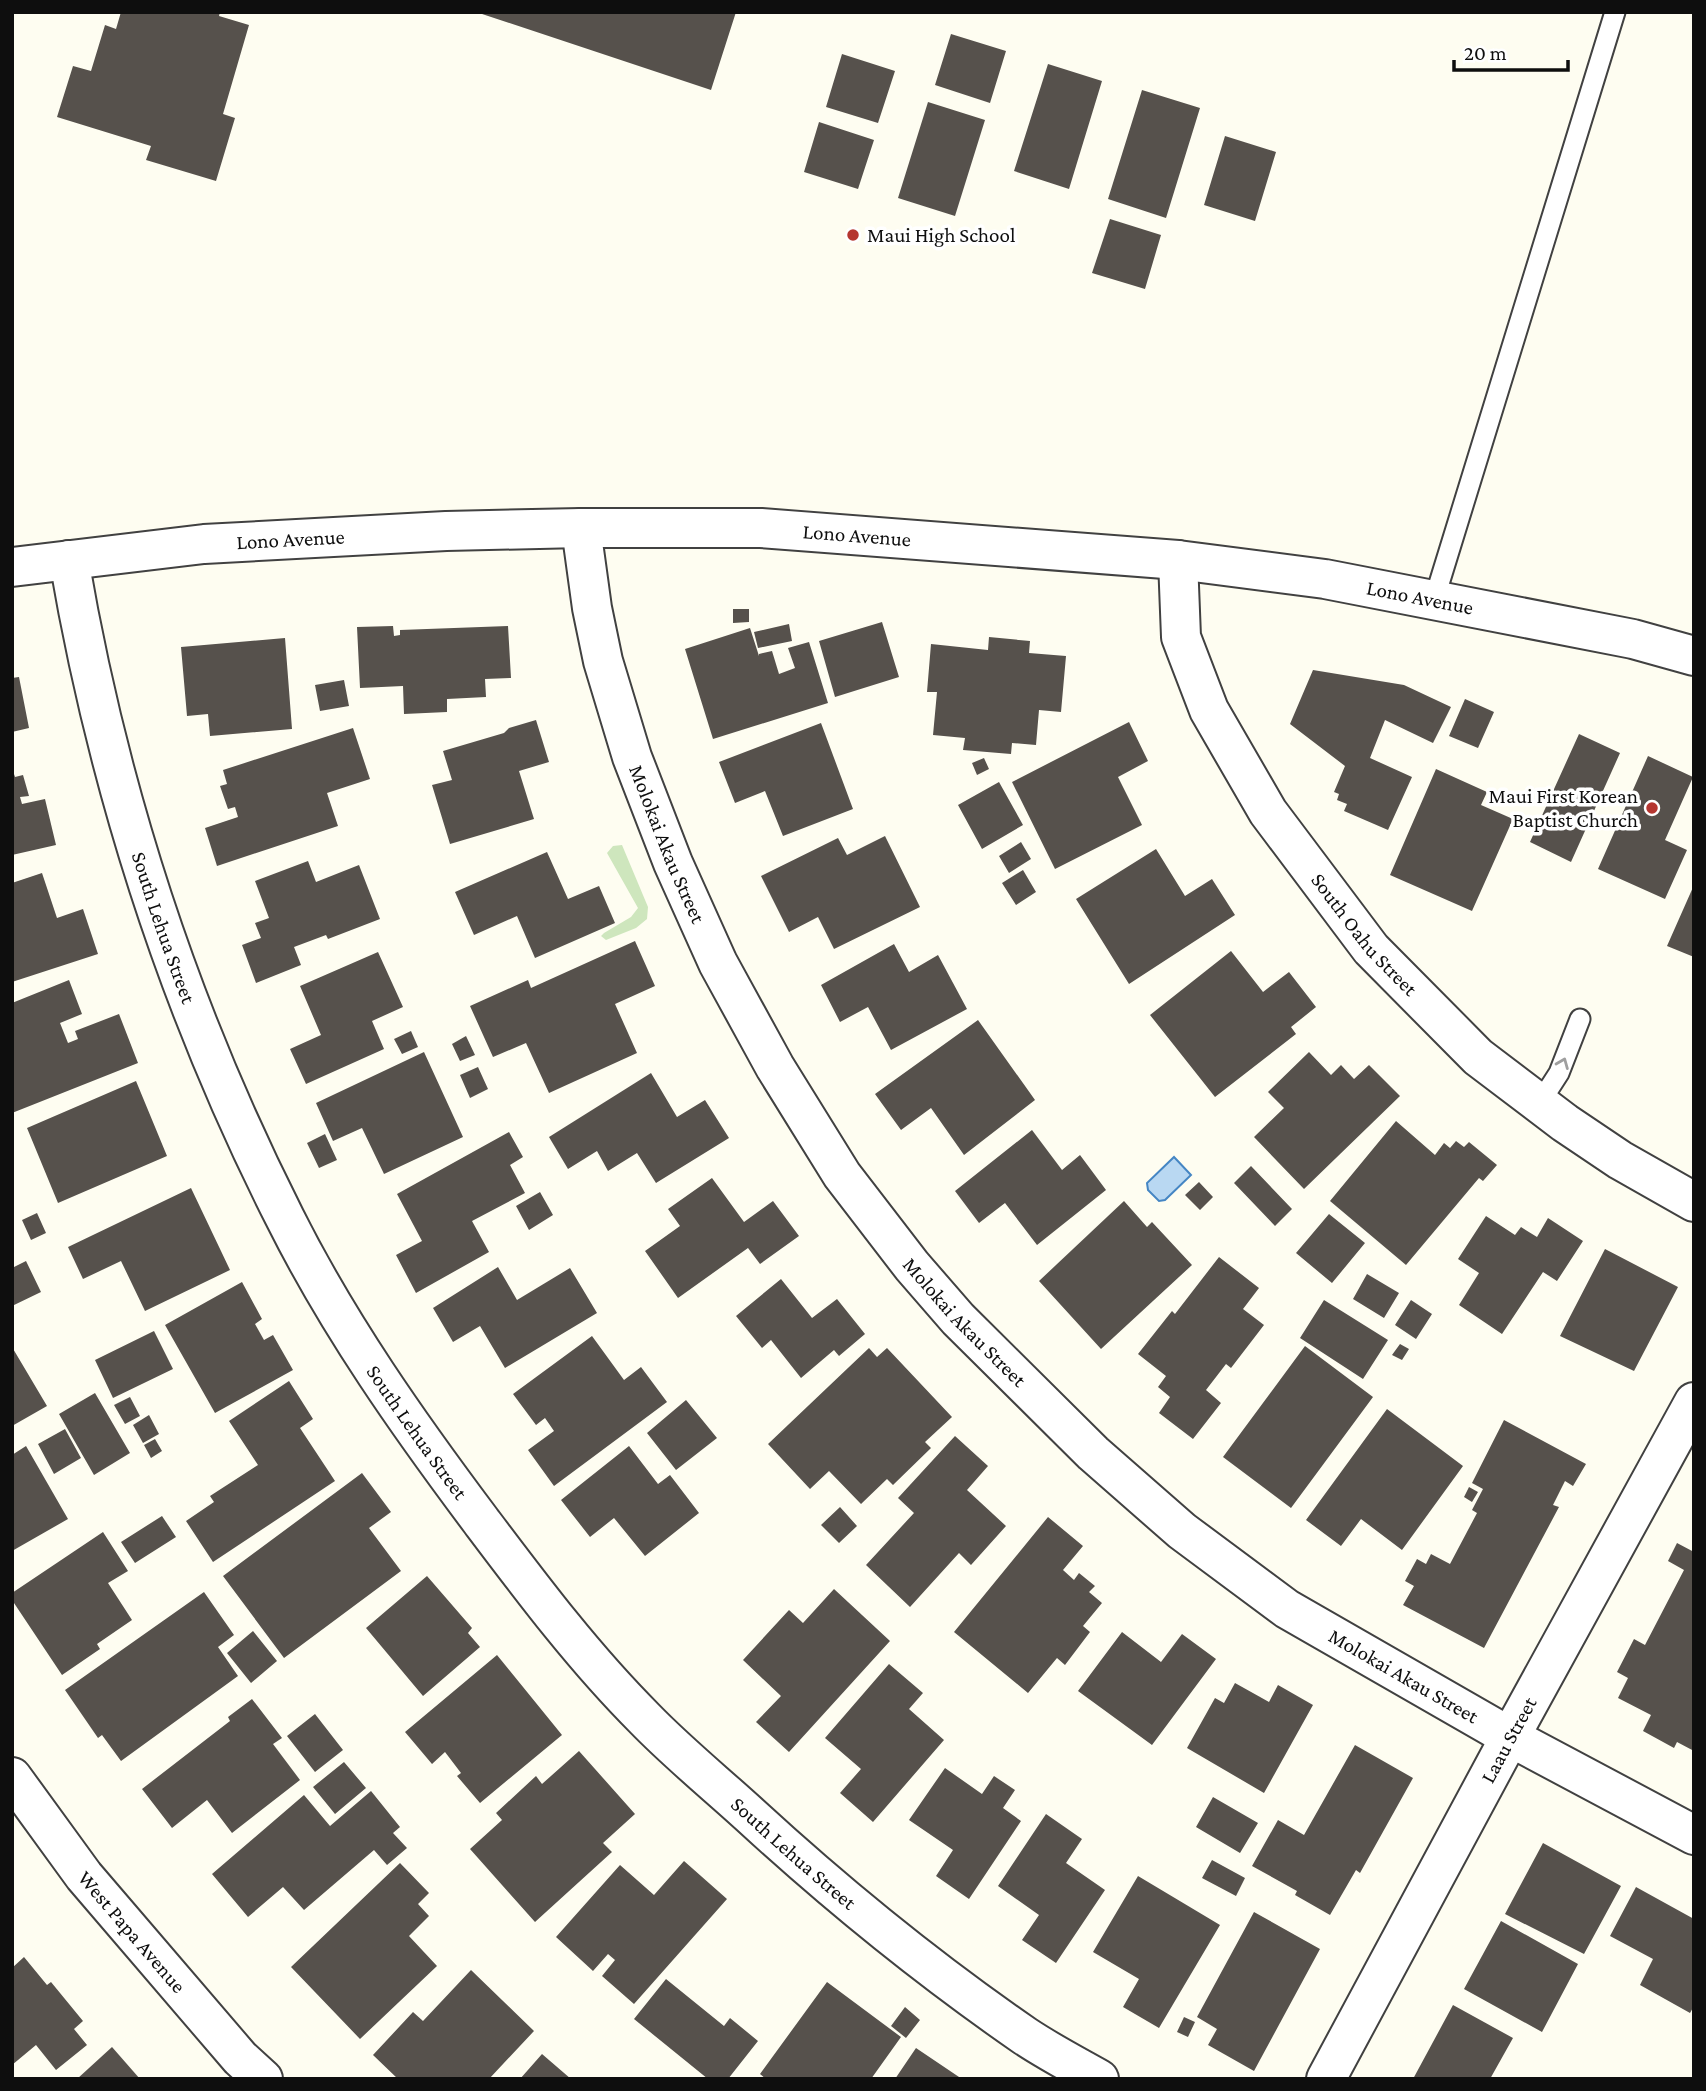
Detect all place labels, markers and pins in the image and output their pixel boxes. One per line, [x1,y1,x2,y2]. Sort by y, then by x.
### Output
place label: Maui High School [867,223,1015,247]
marker: Maui High School [845,227,861,243]
place label: Maui First Korean Baptist Church [1489,784,1638,832]
marker: Maui First Korean Baptist Church [1644,800,1660,816]

